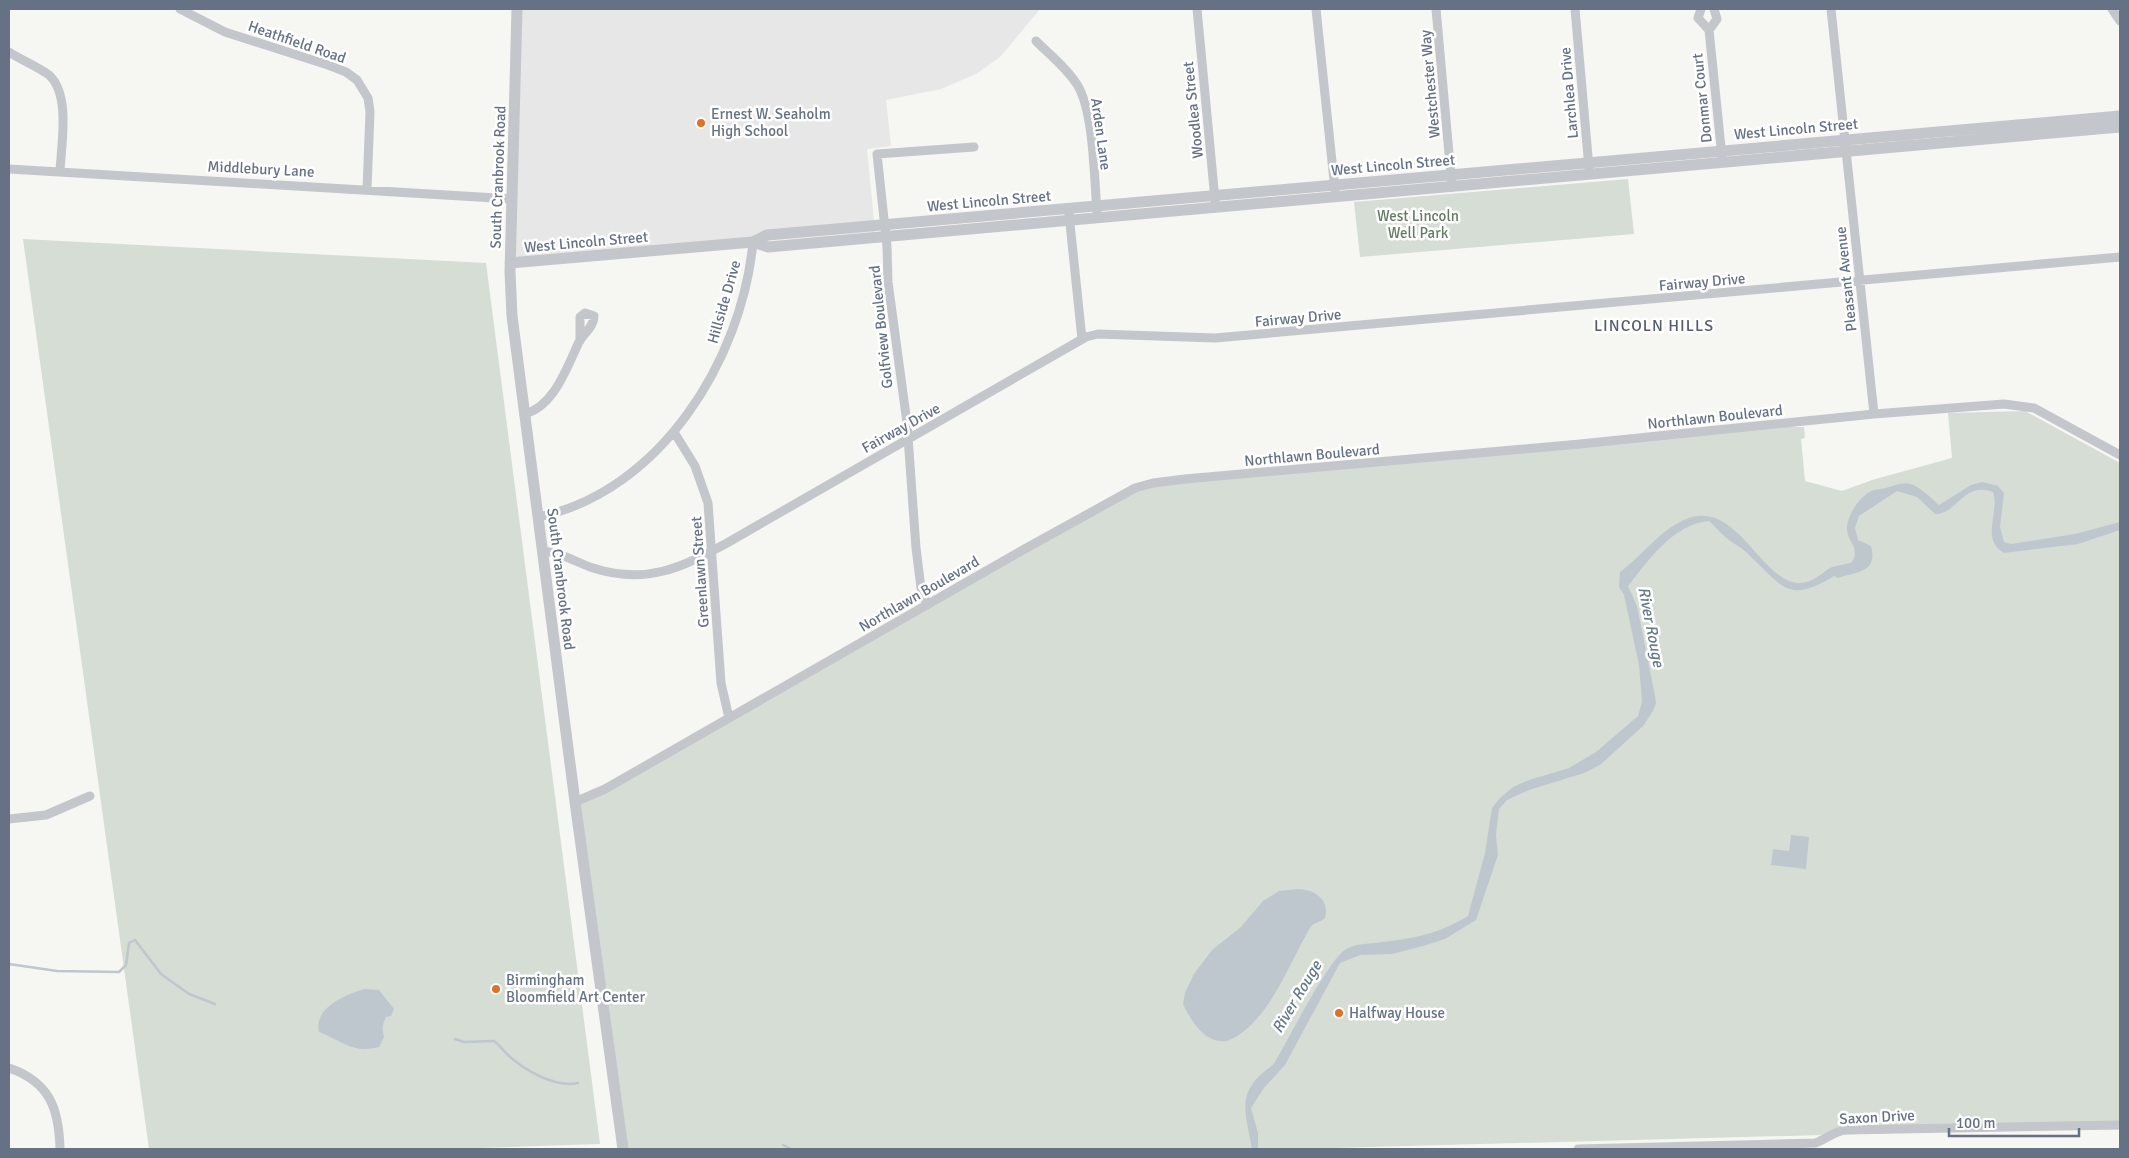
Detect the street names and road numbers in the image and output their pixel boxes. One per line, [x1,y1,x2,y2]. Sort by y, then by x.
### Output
street label: Heathfield Road [246,17,348,67]
street label: Westchester Way [1416,29,1444,139]
street label: Larchlea Drive [1556,46,1582,140]
street label: Donmar Court [1688,52,1716,144]
street label: Woodlea Street [1179,61,1207,159]
street label: Arden Lane [1087,97,1115,171]
street label: South Cranbrook Road [487,105,509,249]
street label: West Lincoln Street [1733,115,1859,143]
street label: West Lincoln Street [1330,151,1456,179]
street label: Middlebury Lane [207,157,315,181]
street label: West Lincoln Street [926,187,1052,215]
street label: Pleasant Avenue [1832,225,1860,333]
street label: West Lincoln Street [523,228,649,256]
street label: Hillside Drive [704,258,744,346]
street label: Golfview Boulevard [866,264,896,390]
street label: Fairway Drive [1658,269,1746,295]
street label: Fairway Drive [1254,305,1342,331]
street label: Fairway Drive [859,399,943,457]
street label: Northlawn Boulevard [1647,401,1784,433]
street label: Northlawn Boulevard [1244,440,1380,470]
street label: South Cranbrook Road [543,507,579,651]
street label: Greenlawn Street [687,516,713,628]
street label: Northlawn Boulevard [856,552,982,636]
street label: Saxon Drive [1839,1106,1915,1128]

